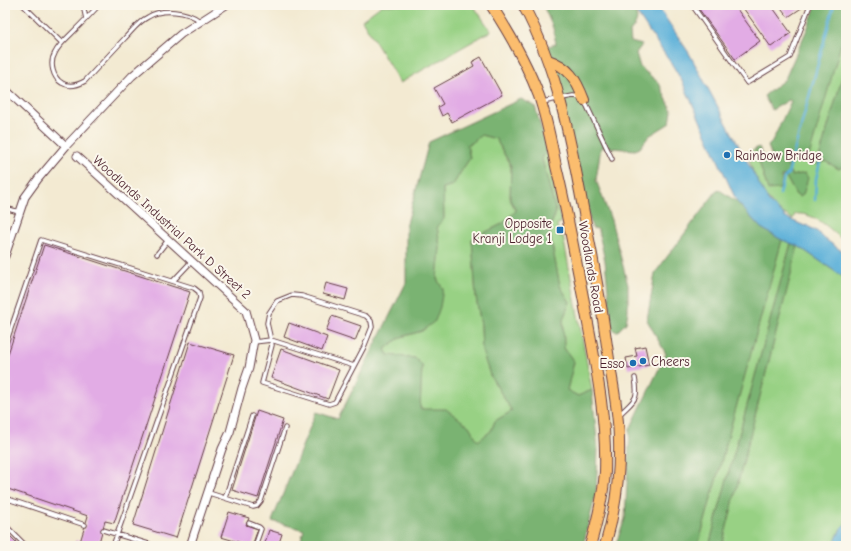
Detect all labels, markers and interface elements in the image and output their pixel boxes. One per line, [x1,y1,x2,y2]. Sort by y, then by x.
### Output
place label: Rainbow Bridge [735,148,822,163]
marker: Rainbow Bridge [722,150,732,160]
street label: Woodlands Industrial Park D Street 2 [90,152,254,302]
place label: Opposite Kranji Lodge 1 [473,216,552,246]
street label: Woodlands Road [576,220,606,314]
marker: Opposite Kranji Lodge 1 [555,225,565,235]
place label: Cheers [651,354,690,369]
place label: Esso [600,356,625,371]
marker: Cheers [638,356,648,366]
marker: Esso [628,358,638,368]

